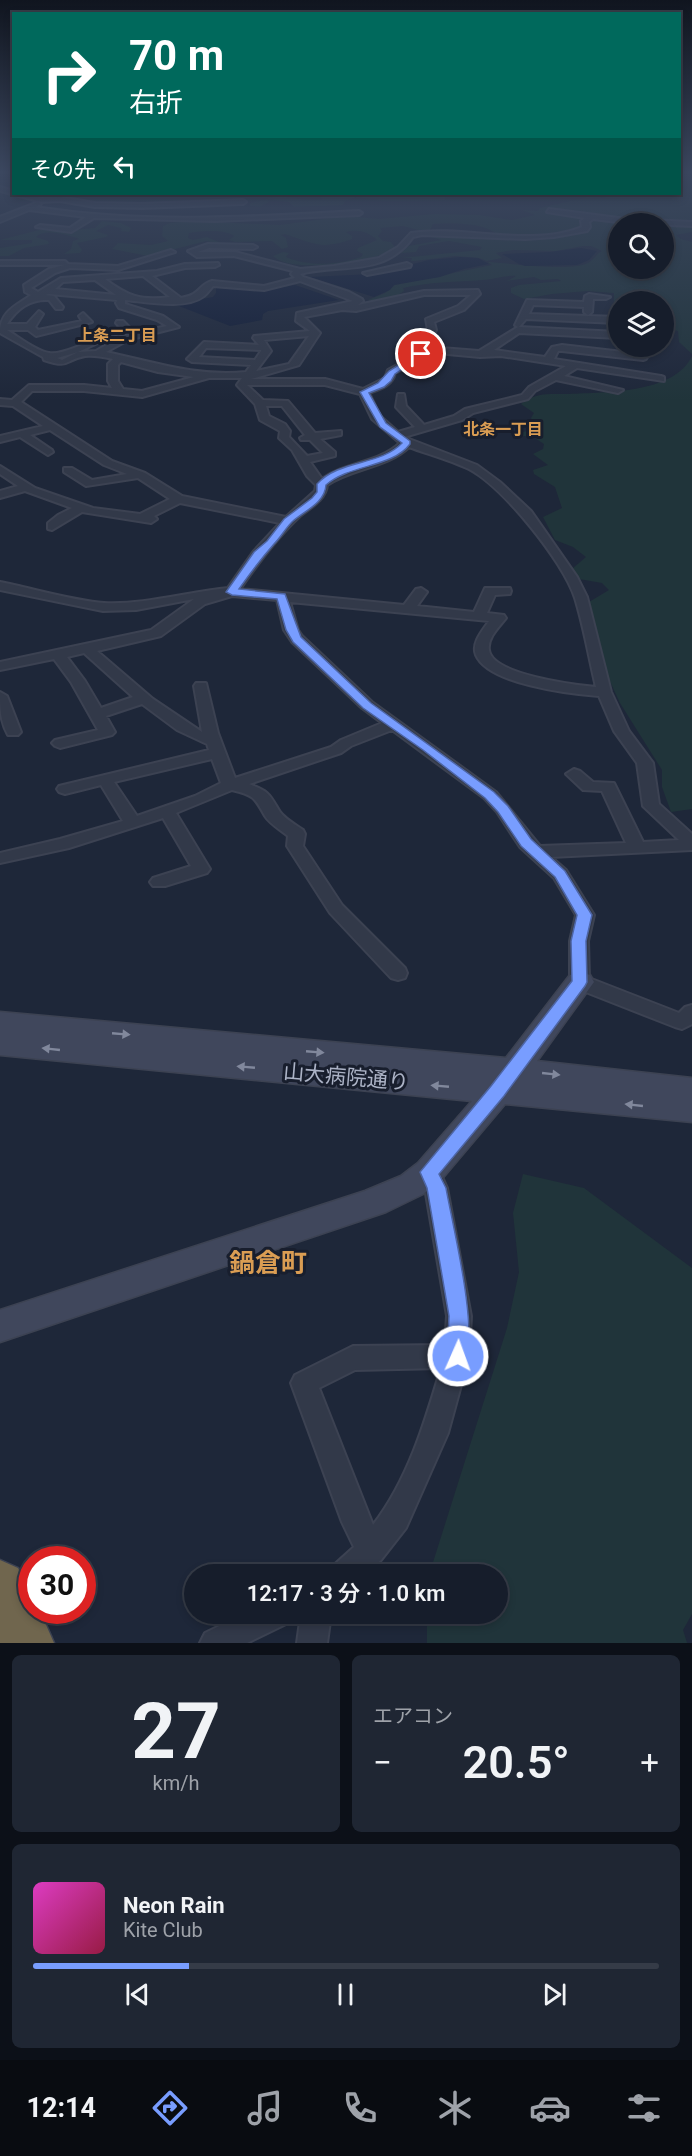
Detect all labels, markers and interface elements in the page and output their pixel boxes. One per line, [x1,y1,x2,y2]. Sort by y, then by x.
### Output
text: 70 m [129,31,224,80]
icon: right [30,36,108,114]
text: 右折 [129,87,183,119]
icon: left [108,150,141,183]
text: その先 [30,157,96,182]
map controls [608,213,674,357]
button: search [608,213,674,279]
button: layers [608,291,674,357]
district label: 上条二丁目 [77,326,157,345]
pin [395,328,446,379]
icon: arrive [404,337,437,370]
district label: 北条一丁目 [463,420,543,439]
one-way arrow [112,1029,131,1039]
one-way arrow [42,1044,61,1054]
one-way arrow [306,1047,325,1057]
street label: 山大病院通り [282,1060,410,1094]
one-way arrow [236,1062,255,1072]
one-way arrow [542,1069,561,1079]
one-way arrow [430,1081,449,1091]
one-way arrow [624,1100,643,1109]
district label: 鍋倉町 [229,1248,307,1278]
position arrow [426,1324,490,1388]
speed limit sign: 30 [18,1546,96,1624]
text: 12:17 · 3 分 · 1.0 km [247,1581,445,1606]
text: 27 [131,1686,221,1777]
text: エアコン [373,1704,453,1728]
text: 20.5° [462,1736,570,1789]
text: − [373,1743,392,1782]
text: + [640,1743,659,1782]
text: km/h [153,1771,199,1795]
text: Neon Rain [123,1893,225,1918]
text: Kite Club [123,1918,203,1942]
icon: previous [121,1978,154,2011]
icon: pause [329,1978,362,2011]
icon: next [538,1978,571,2011]
icon: directions [149,2087,191,2129]
icon: music [244,2087,286,2129]
icon: phone [339,2087,381,2129]
icon: climate [434,2087,476,2129]
icon: car [529,2087,571,2129]
icon: filters [623,2087,665,2129]
text: 12:14 [26,2092,96,2124]

